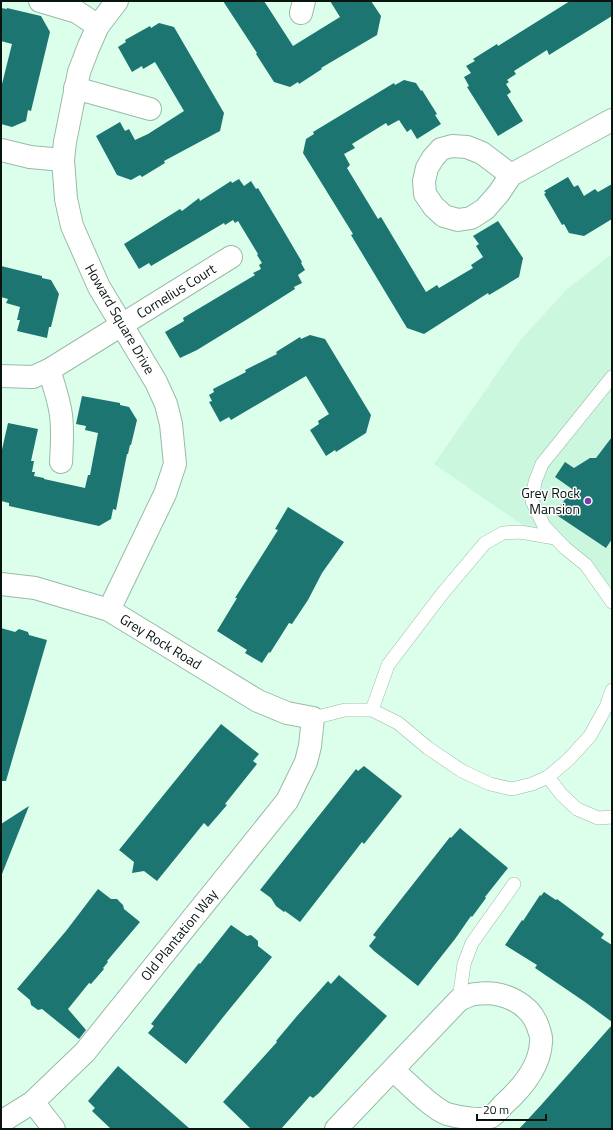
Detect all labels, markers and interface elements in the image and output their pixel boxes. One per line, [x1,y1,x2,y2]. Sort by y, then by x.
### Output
street label: Cornelius Court [132,258,220,323]
street label: Howard Square Drive [80,260,161,378]
place label: Grey Rock Mansion [521,482,580,519]
marker: Grey Rock Mansion [583,496,593,506]
street label: Grey Rock Road [116,608,206,674]
street label: Old Plantation Way [135,884,222,985]
scale bar [477,1096,546,1122]
text: 20 m [483,1100,509,1119]

